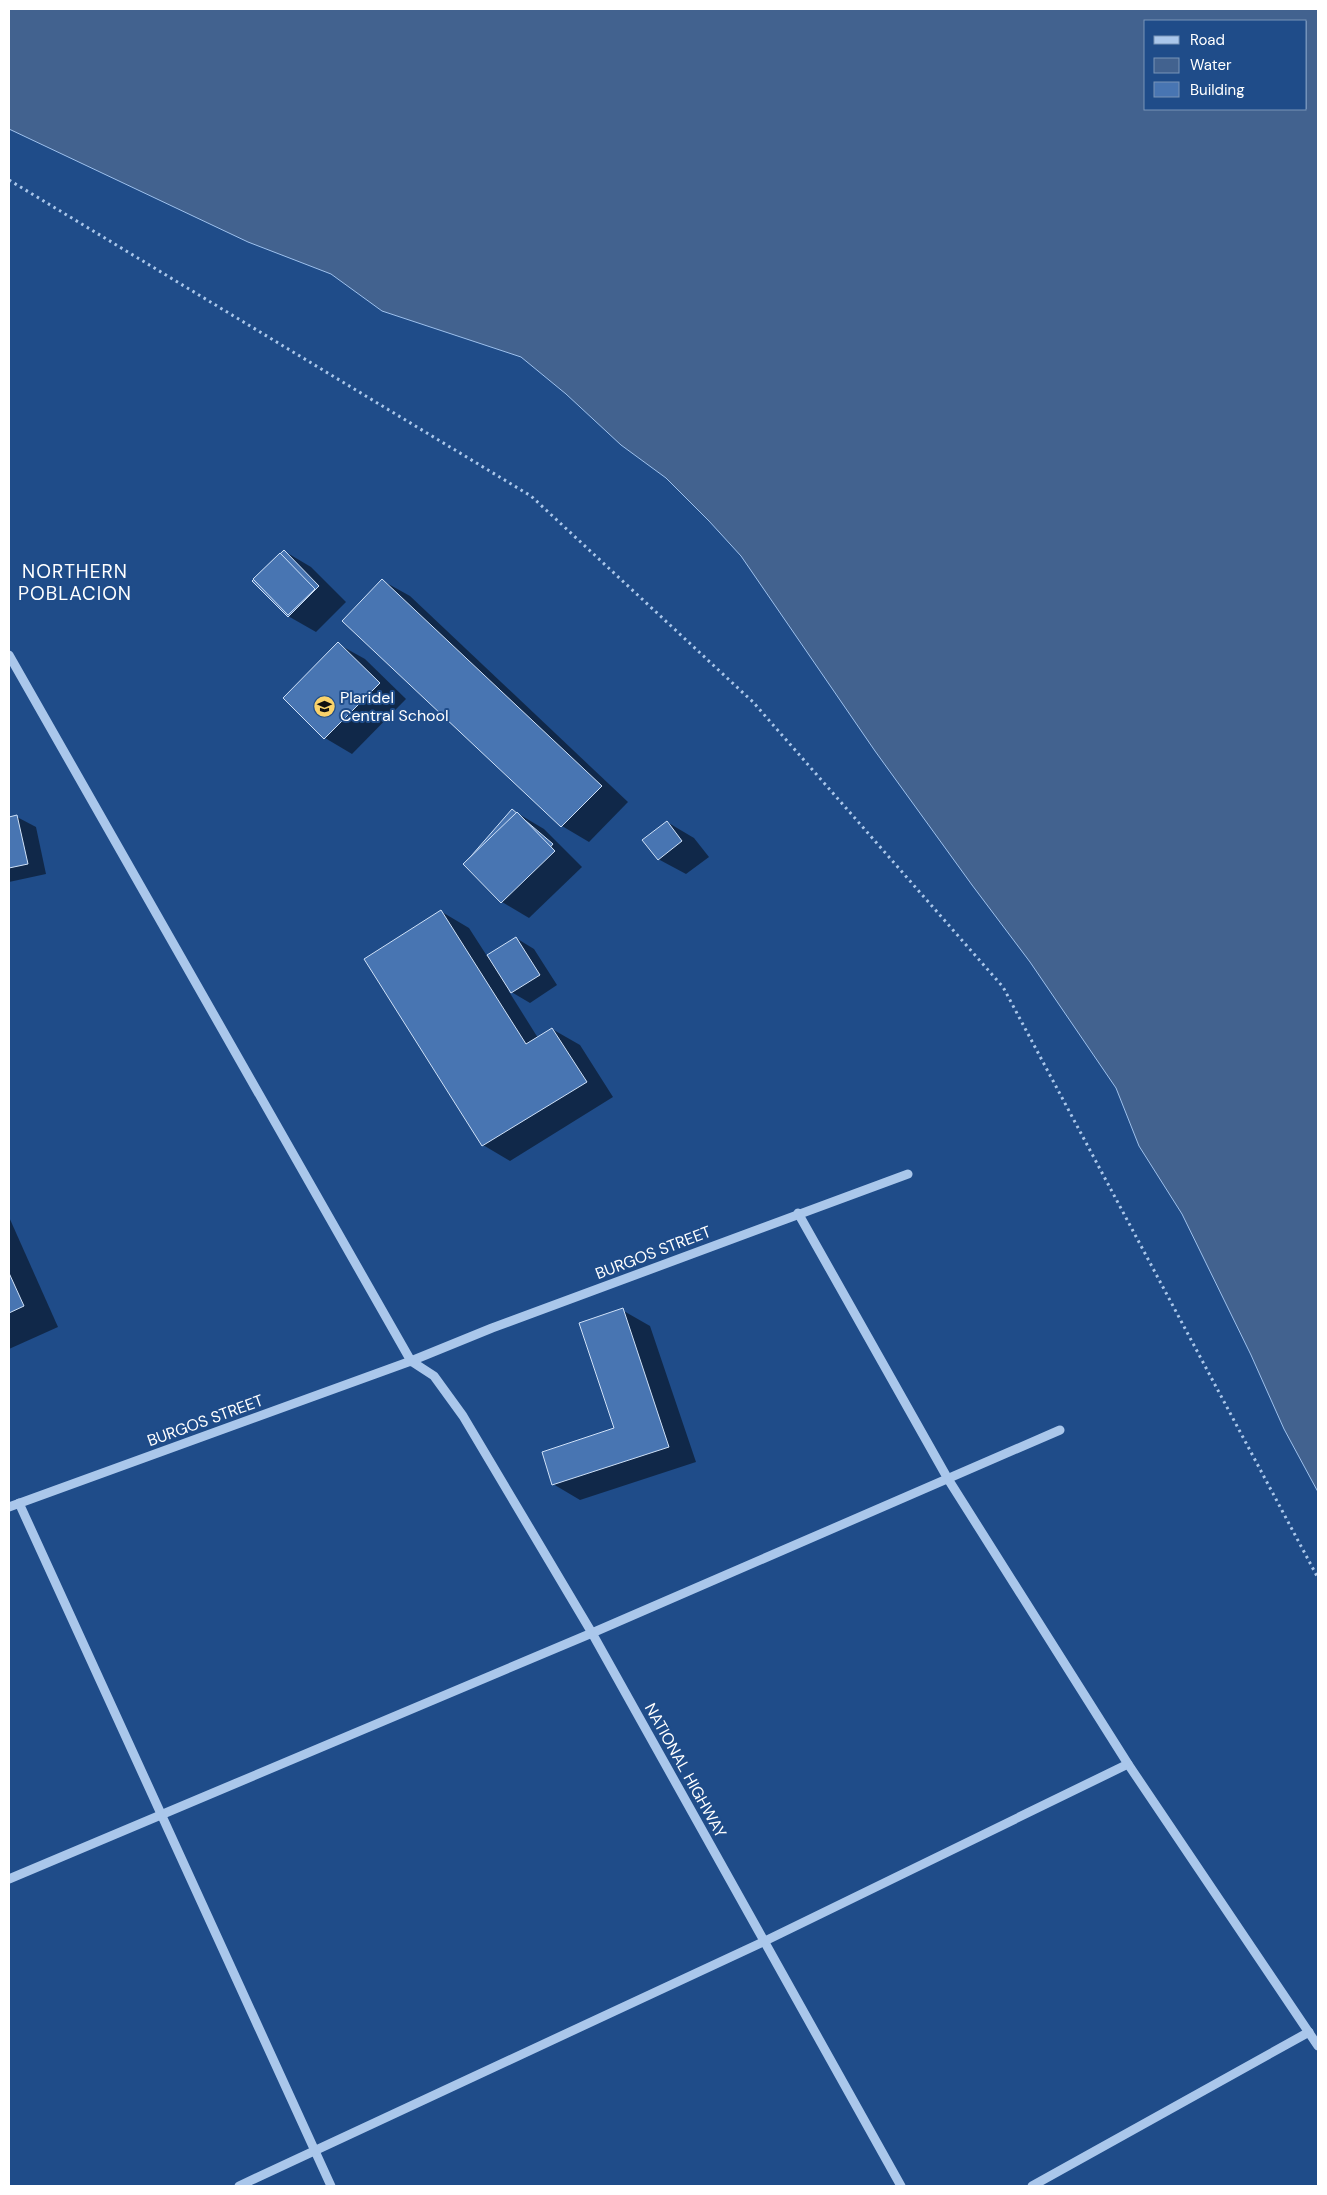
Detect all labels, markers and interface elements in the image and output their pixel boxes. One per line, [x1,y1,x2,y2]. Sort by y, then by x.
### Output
legend [1144,20,1307,110]
text: Road [1190,30,1225,50]
text: Water [1190,55,1232,75]
text: Building [1190,80,1245,100]
district label: NORTHERN POBLACION [18,559,132,606]
place label: Plaridel Central School [340,687,449,726]
school or university icon: Plaridel Central School [312,694,336,718]
street label: BURGOS STREET [592,1221,714,1284]
street label: BURGOS STREET [144,1390,266,1451]
street label: NATIONAL HIGHWAY [640,1699,731,1841]

